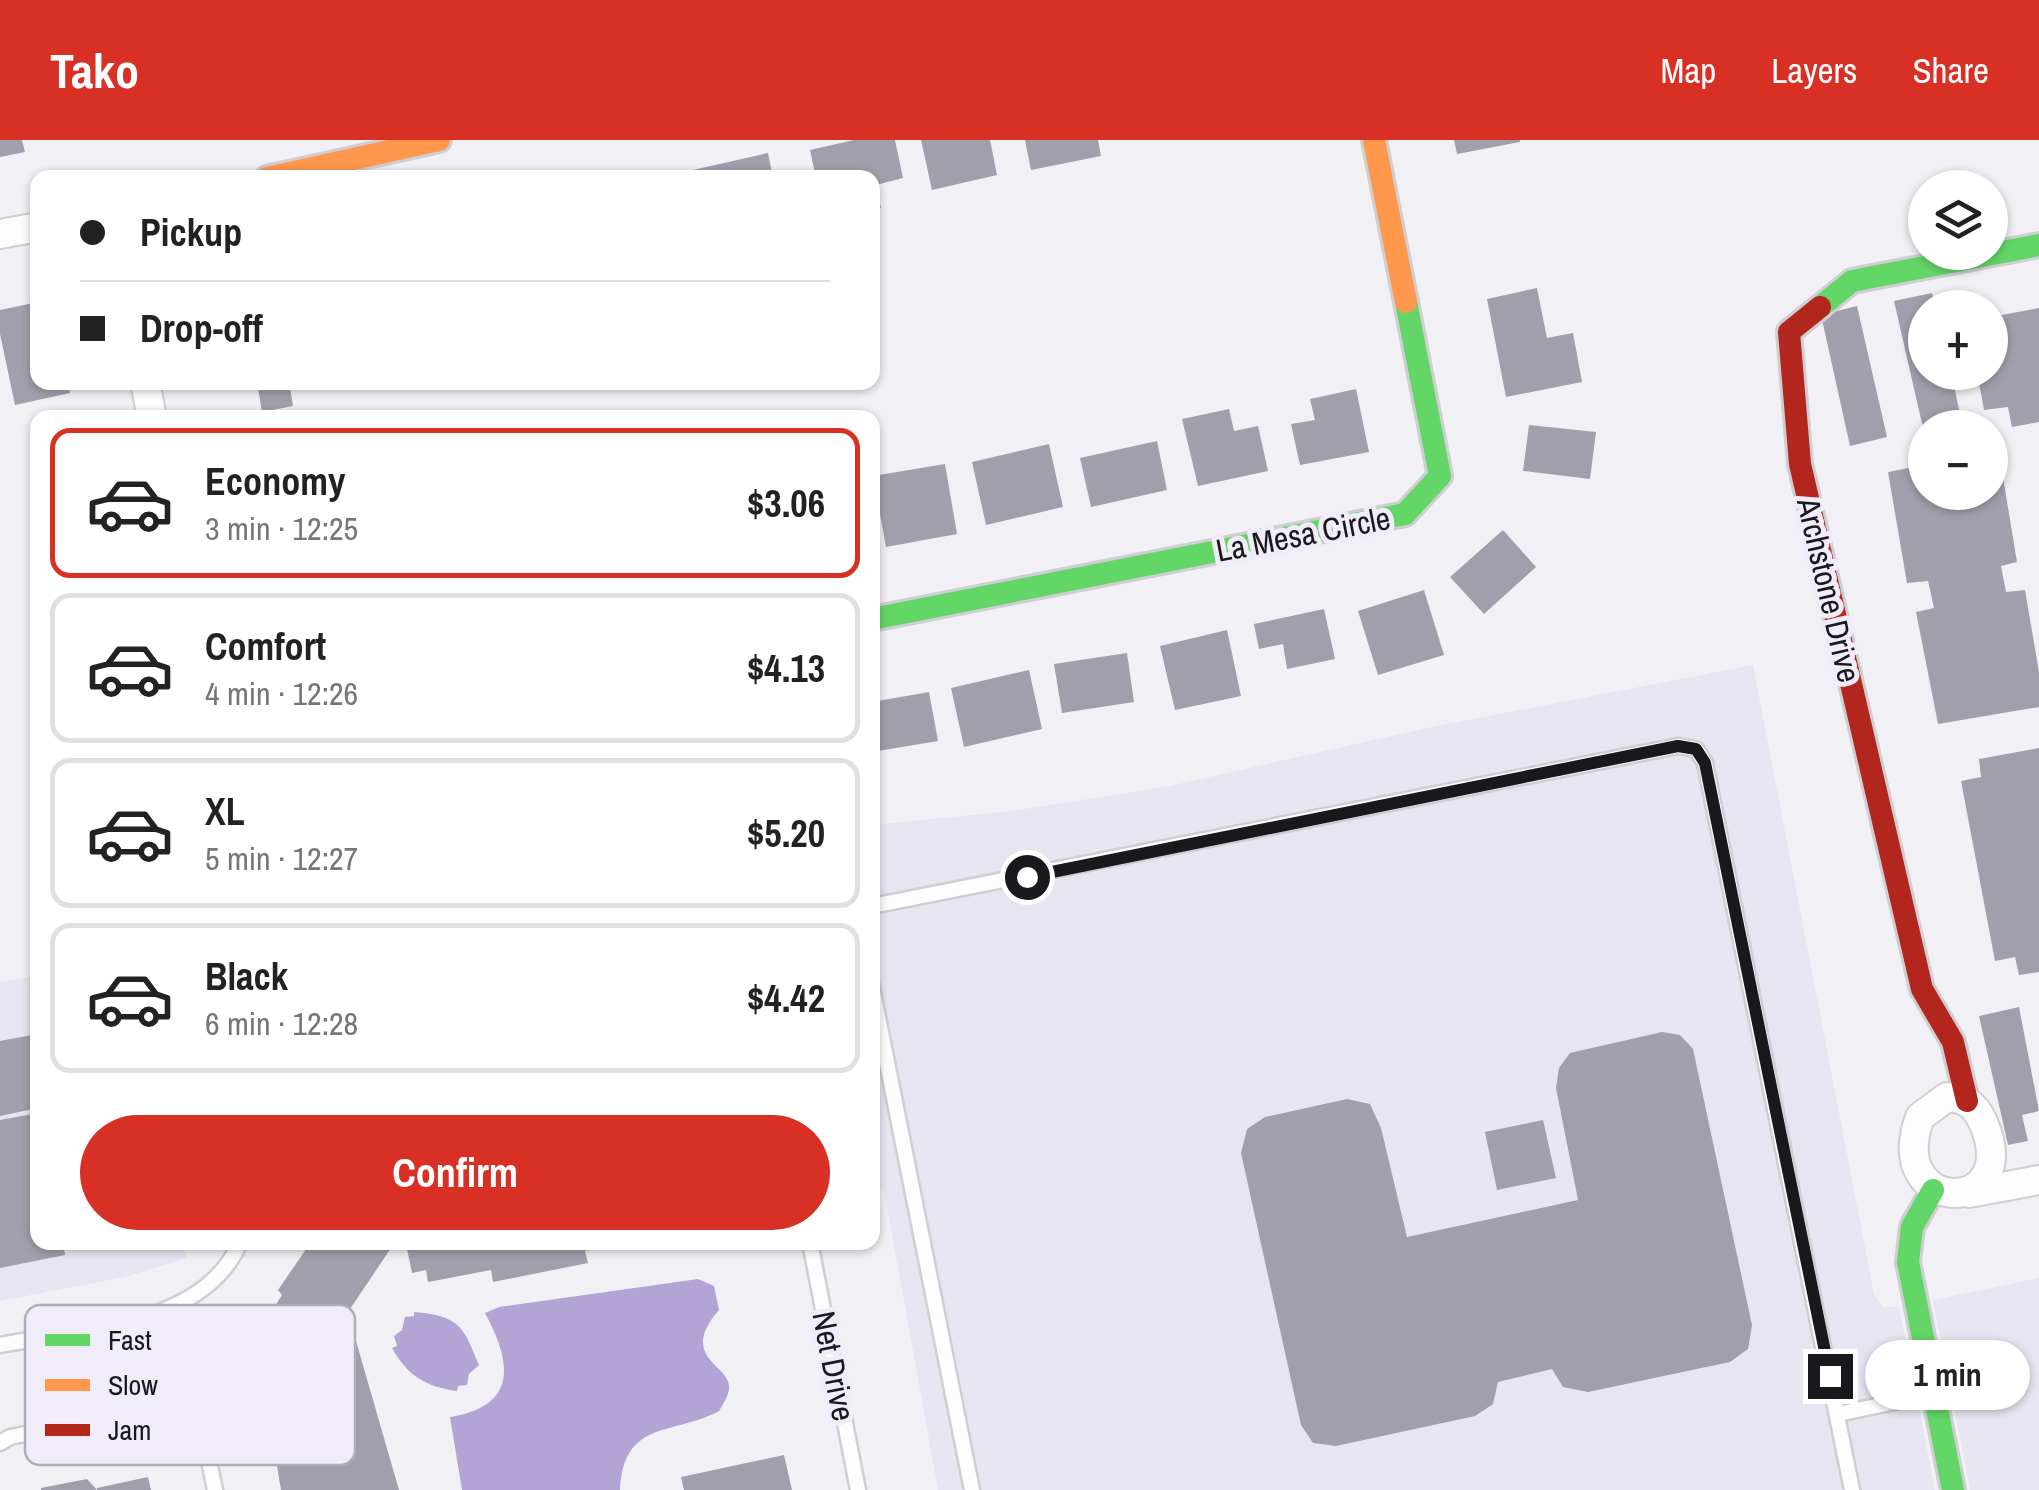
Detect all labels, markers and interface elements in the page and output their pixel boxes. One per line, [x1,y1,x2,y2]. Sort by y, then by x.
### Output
text: Tako [50,38,139,103]
text: Map [1660,47,1716,94]
text: Layers [1771,47,1857,94]
text: Share [1912,47,1989,94]
map controls [1908,170,2008,510]
button: layers [1908,170,2008,270]
text: Pickup [140,207,242,258]
button: + [1908,290,2008,390]
text: Drop-off [140,303,263,354]
button: − [1908,410,2008,510]
text: Economy [205,456,345,507]
icon: car [85,458,175,548]
text: $3.06 [747,478,825,529]
street label: Archstone Drive [1787,493,1871,686]
street label: La Mesa Circle [1212,496,1394,572]
text: 3 min · 12:25 [205,507,358,550]
text: Comfort [205,621,326,672]
icon: car [85,623,175,713]
text: $4.13 [747,643,825,694]
text: 4 min · 12:26 [205,672,358,715]
text: XL [205,786,245,837]
icon: car [85,788,175,878]
text: $5.20 [747,808,825,859]
text: 5 min · 12:27 [205,837,358,880]
route start [1005,855,1050,900]
text: Black [205,951,288,1002]
icon: car [85,953,175,1043]
text: $4.42 [747,973,825,1024]
text: 6 min · 12:28 [205,1002,358,1045]
button: Confirm [80,1115,830,1230]
legend [25,1305,355,1465]
street label: Net Drive [802,1308,866,1424]
text: Fast [108,1321,152,1359]
callout: 1 min [1865,1341,2030,1411]
text: 1 min [1913,1353,1982,1396]
route end [1808,1354,1853,1399]
text: Slow [108,1366,158,1404]
text: Jam [108,1411,151,1449]

